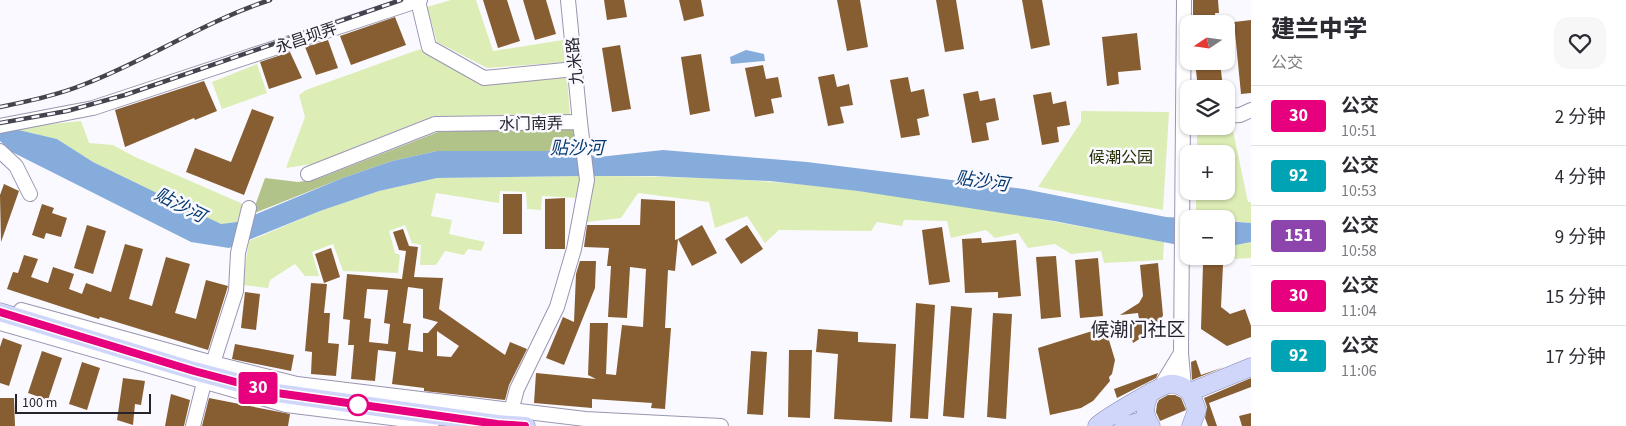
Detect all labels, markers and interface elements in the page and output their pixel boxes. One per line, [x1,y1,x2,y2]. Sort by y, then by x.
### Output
text: 建兰中学 [1271,12,1367,47]
north arrow [1180,15,1235,70]
map controls [1180,15,1235,265]
street label: 永昌坝弄 [272,17,340,59]
button: heart [1554,17,1606,69]
street label: 九米路 [562,36,588,86]
text: 公交 [1271,52,1303,74]
button: layers [1180,80,1235,135]
text: 公交 [1341,93,1379,120]
text: 30 [1289,103,1308,128]
text: 2 分钟 [1555,104,1606,131]
street label: 水门南弄 [499,112,563,136]
text: 10:51 [1341,120,1377,142]
water label: 贴沙河 [550,136,607,161]
button: + [1180,145,1235,200]
park label: 候潮公园 [1089,147,1153,169]
text: 公交 [1341,153,1379,180]
text: 92 [1289,163,1308,188]
text: 4 分钟 [1555,164,1606,191]
water label: 贴沙河 [953,165,1013,198]
text: 10:53 [1341,180,1377,202]
water label: 贴沙河 [150,182,212,230]
button: − [1180,210,1235,265]
text: 公交 [1341,213,1379,240]
text: 151 [1284,223,1313,248]
text: 9 分钟 [1555,224,1606,251]
text: 10:58 [1341,240,1377,262]
text: 公交 [1341,273,1379,300]
text: 30 [1289,283,1308,308]
text: 15 分钟 [1545,284,1606,311]
text: 11:04 [1341,300,1377,322]
district label: 候潮门社区 [1090,317,1186,344]
text: 公交 [1341,333,1379,360]
text: 92 [1289,343,1308,368]
text: 17 分钟 [1545,344,1606,371]
text: 11:06 [1341,360,1377,382]
line badge: 30 [236,372,280,404]
text: 30 [248,375,268,400]
scale bar [15,391,151,414]
text: 100 m [22,393,57,413]
unlabelled marker [347,394,369,416]

